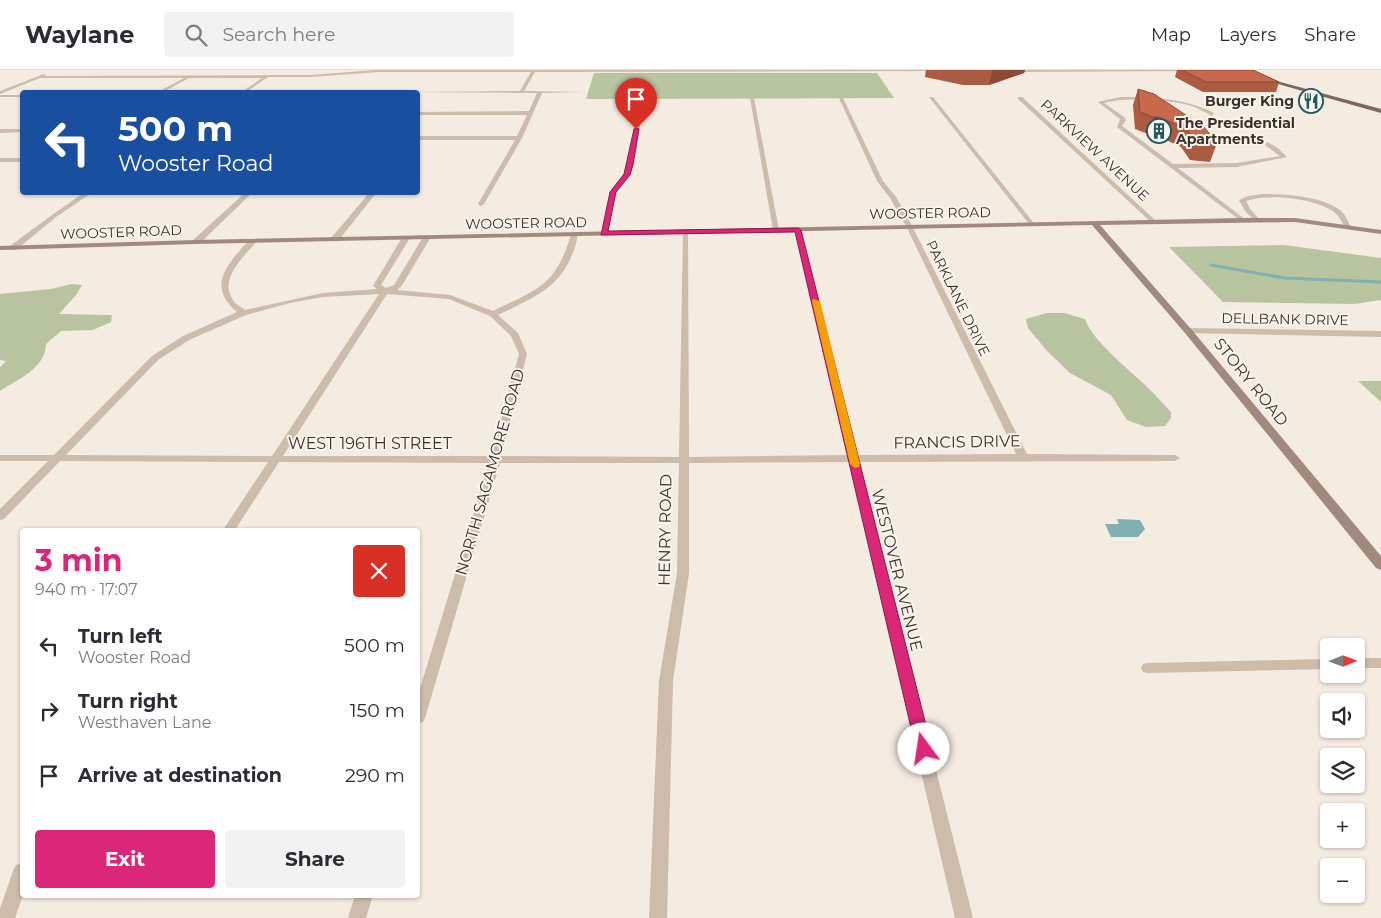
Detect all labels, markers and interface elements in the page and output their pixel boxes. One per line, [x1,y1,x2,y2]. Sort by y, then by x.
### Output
search box [164,12,514,57]
text: Waylane [25,20,134,49]
icon: search [182,21,210,49]
text: Search here [222,23,335,46]
text: Map [1151,24,1191,46]
text: Layers [1219,24,1276,46]
text: Share [1304,24,1356,46]
pin [615,78,657,129]
icon: arrive [622,85,650,113]
restaurant icon: Burger King [1298,88,1324,114]
place label: Burger King [1205,92,1294,110]
street label: PARKVIEW AVENUE [1037,95,1153,205]
text: 500 m [118,107,233,150]
icon: left [35,110,100,175]
place label: The Presidential Apartments [1175,114,1295,148]
building icon: The Presidential Apartments [1146,118,1172,144]
text: Wooster Road [118,150,273,177]
street label: WOOSTER ROAD [869,203,991,223]
street label: WOOSTER ROAD [465,213,587,233]
street label: WOOSTER ROAD [60,221,182,243]
street label: PARKLANE DRIVE [922,237,994,359]
street label: DELLBANK DRIVE [1221,309,1349,329]
street label: STORY ROAD [1210,334,1292,430]
street label: NORTH SAGAMORE ROAD [451,367,529,577]
street label: FRANCIS DRIVE [893,431,1021,453]
street label: WEST 196TH STREET [288,434,453,453]
street label: HENRY ROAD [655,474,675,586]
street label: WESTOVER AVENUE [868,487,926,653]
text: 3 min [35,542,122,579]
button: close [353,545,405,597]
text: 940 m · 17:07 [35,580,138,599]
text: Turn left [78,625,163,648]
icon: left [35,632,63,660]
text: 500 m [344,634,405,657]
north arrow [1320,638,1365,682]
map controls [1320,638,1365,903]
text: Wooster Road [78,648,191,667]
text: Turn right [78,690,178,713]
button: sound [1320,693,1365,738]
icon: right [35,697,63,725]
text: 150 m [350,699,405,722]
text: Westhaven Lane [78,713,211,732]
position arrow [897,722,949,774]
button: layers [1320,748,1365,793]
icon: arrive [35,762,63,790]
text: Arrive at destination [78,764,282,787]
text: 290 m [345,764,405,787]
button: + [1320,803,1365,848]
button: Exit [35,830,215,888]
button: Share [225,830,405,888]
button: − [1320,858,1365,903]

